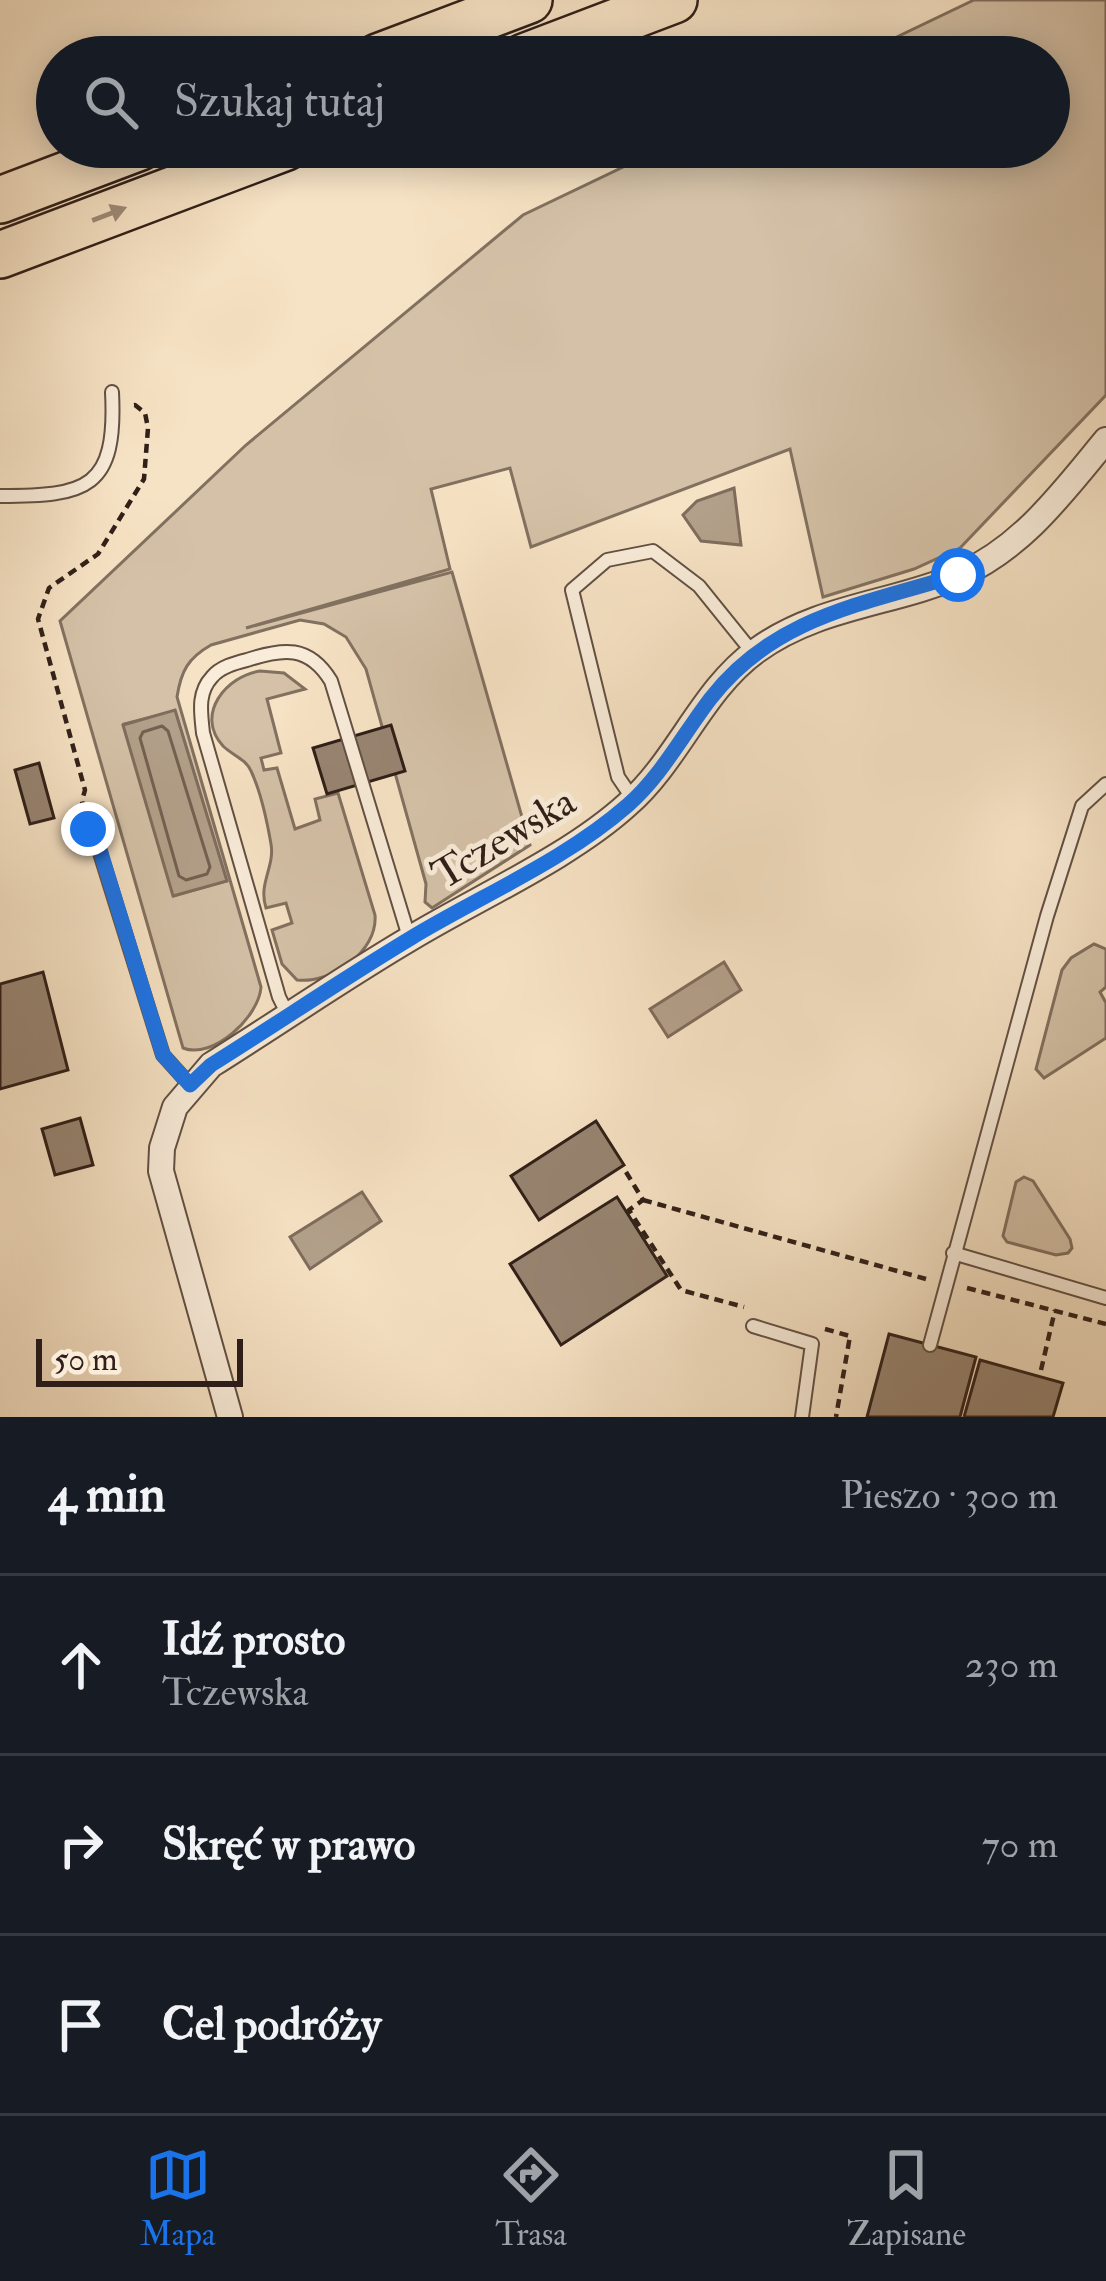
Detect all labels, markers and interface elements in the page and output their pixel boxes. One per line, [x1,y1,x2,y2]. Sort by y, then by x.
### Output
search box [36,36,1070,168]
icon: search [78,69,144,135]
text: Szukaj tutaj [174,74,385,130]
one-way arrow [92,203,128,222]
route start [931,548,985,602]
street label: Tczewska [423,775,586,902]
route end [61,802,115,856]
scale bar [36,1333,243,1386]
text: 50 m [54,1339,118,1380]
text: 4 min [48,1463,166,1527]
text: Pieszo · 300 m [840,1471,1058,1520]
text: Idź prosto [162,1612,346,1668]
icon: ahead [48,1632,114,1698]
text: 230 m [965,1640,1058,1689]
text: Tczewska [162,1668,309,1717]
icon: right [48,1812,114,1878]
text: Skręć w prawo [162,1817,415,1873]
text: 70 m [982,1820,1058,1869]
icon: arrive [48,1992,114,2058]
text: Cel podróży [162,1997,381,2053]
tab: Mapa [140,2142,215,2255]
tab: Trasa [495,2142,567,2255]
tab: Zapisane [847,2142,966,2255]

